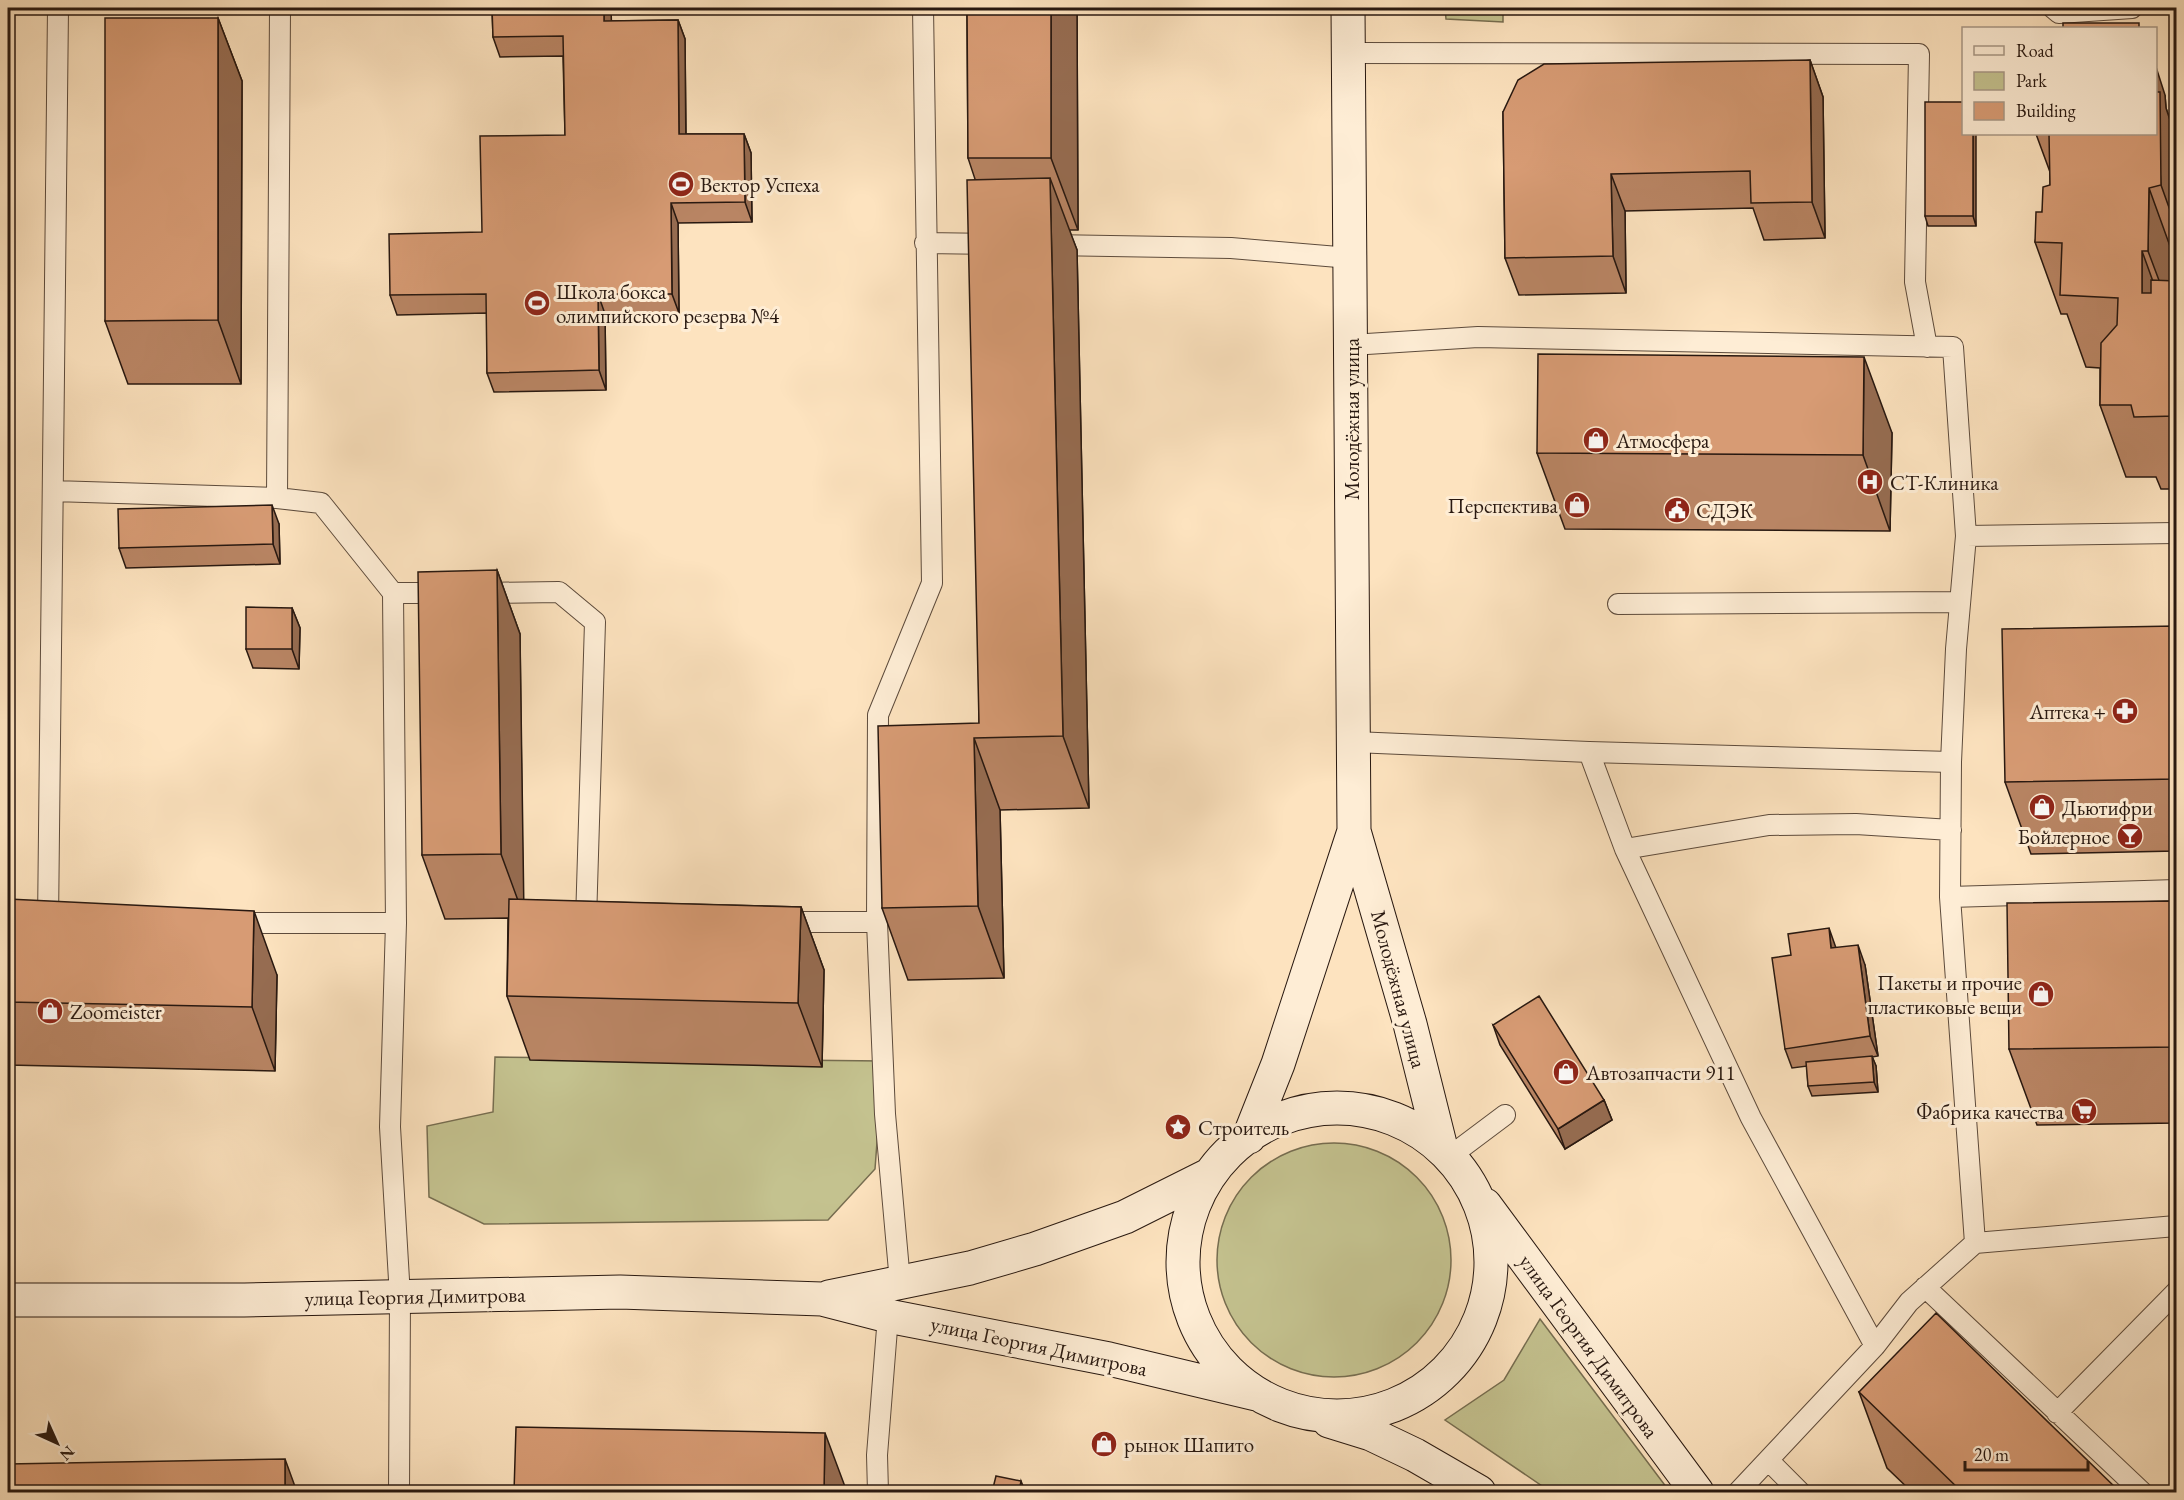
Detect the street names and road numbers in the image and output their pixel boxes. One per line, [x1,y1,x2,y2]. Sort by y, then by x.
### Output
street label: Молодёжная улица [1338,337,1365,500]
street label: Молодёжная улица [1365,907,1433,1072]
street label: улица Георгия Димитрова [1513,1249,1665,1444]
street label: улица Георгия Димитрова [304,1281,526,1311]
street label: улица Георгия Димитрова [928,1310,1150,1382]

